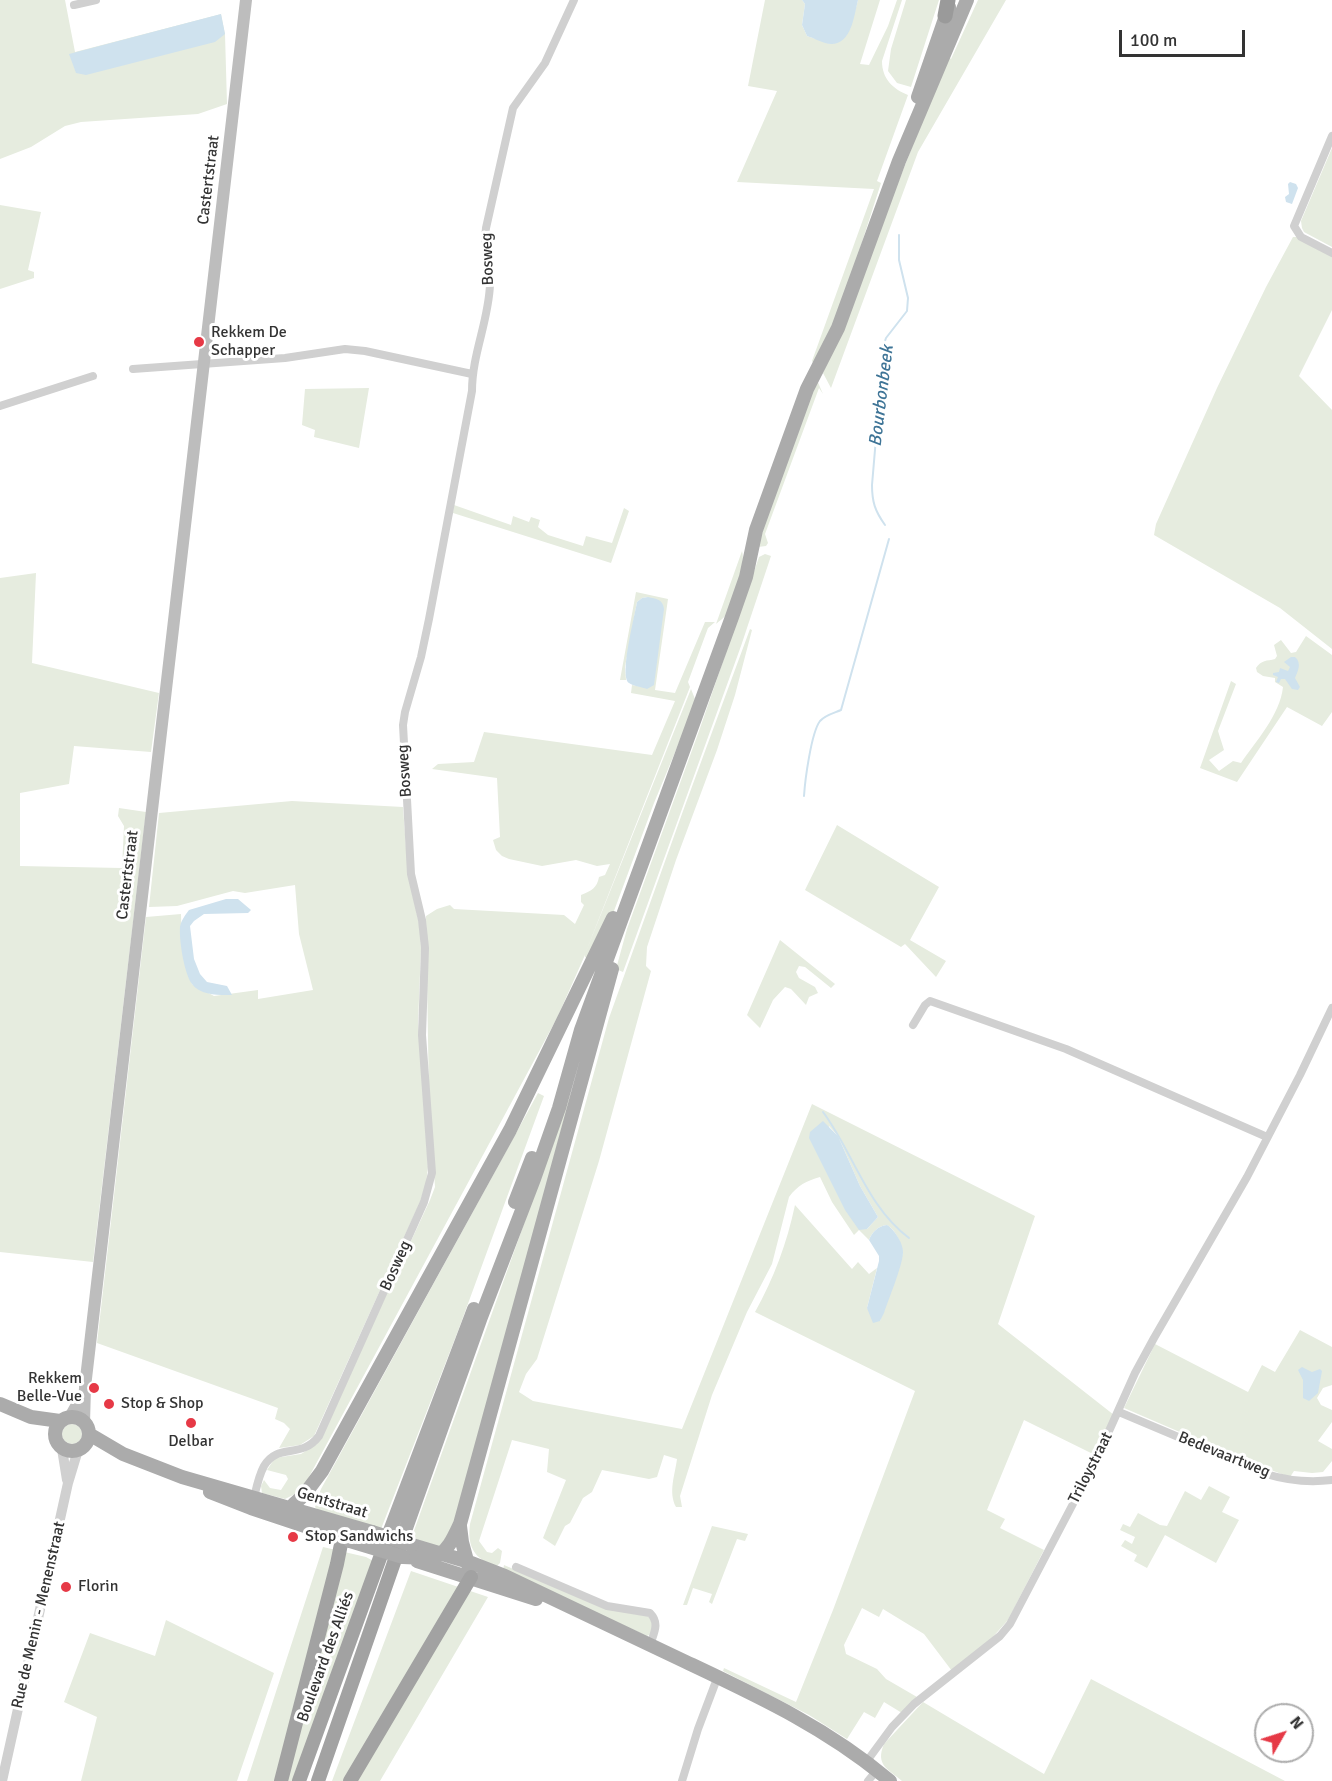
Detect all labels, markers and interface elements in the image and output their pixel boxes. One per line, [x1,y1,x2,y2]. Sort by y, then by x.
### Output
scale bar [1122,18,1248,56]
text: 100 m [1130,29,1177,51]
street label: Castertstraat [194,134,224,226]
street label: Bosweg [477,232,499,286]
place label: Rekkem De Schapper [211,323,287,361]
marker: Rekkem De Schapper [192,335,206,349]
water label: Bourbonbeek [865,344,899,448]
street label: Bosweg [394,744,416,798]
street label: Castertstraat [113,829,143,921]
street label: Bosweg [376,1238,416,1294]
place label: Rekkem Belle-Vue [17,1369,82,1407]
marker: Rekkem Belle-Vue [87,1381,101,1395]
place label: Stop & Shop [121,1394,204,1414]
marker: Stop & Shop [102,1397,116,1411]
marker: Delbar [184,1416,198,1430]
street label: Bedevaartweg [1175,1428,1273,1482]
street label: Triloystraat [1065,1429,1117,1507]
place label: Delbar [168,1432,214,1452]
street label: Gentstraat [294,1483,370,1523]
street label: Rue de Menin - Menenstraat [8,1520,70,1710]
place label: Stop Sandwichs [305,1527,413,1547]
marker: Stop Sandwichs [286,1530,300,1544]
place label: Florin [78,1577,118,1597]
marker: Florin [59,1580,73,1594]
street label: Boulevard des Alliés [293,1589,359,1725]
north arrow [1254,1703,1314,1763]
text: N [1285,1712,1308,1734]

